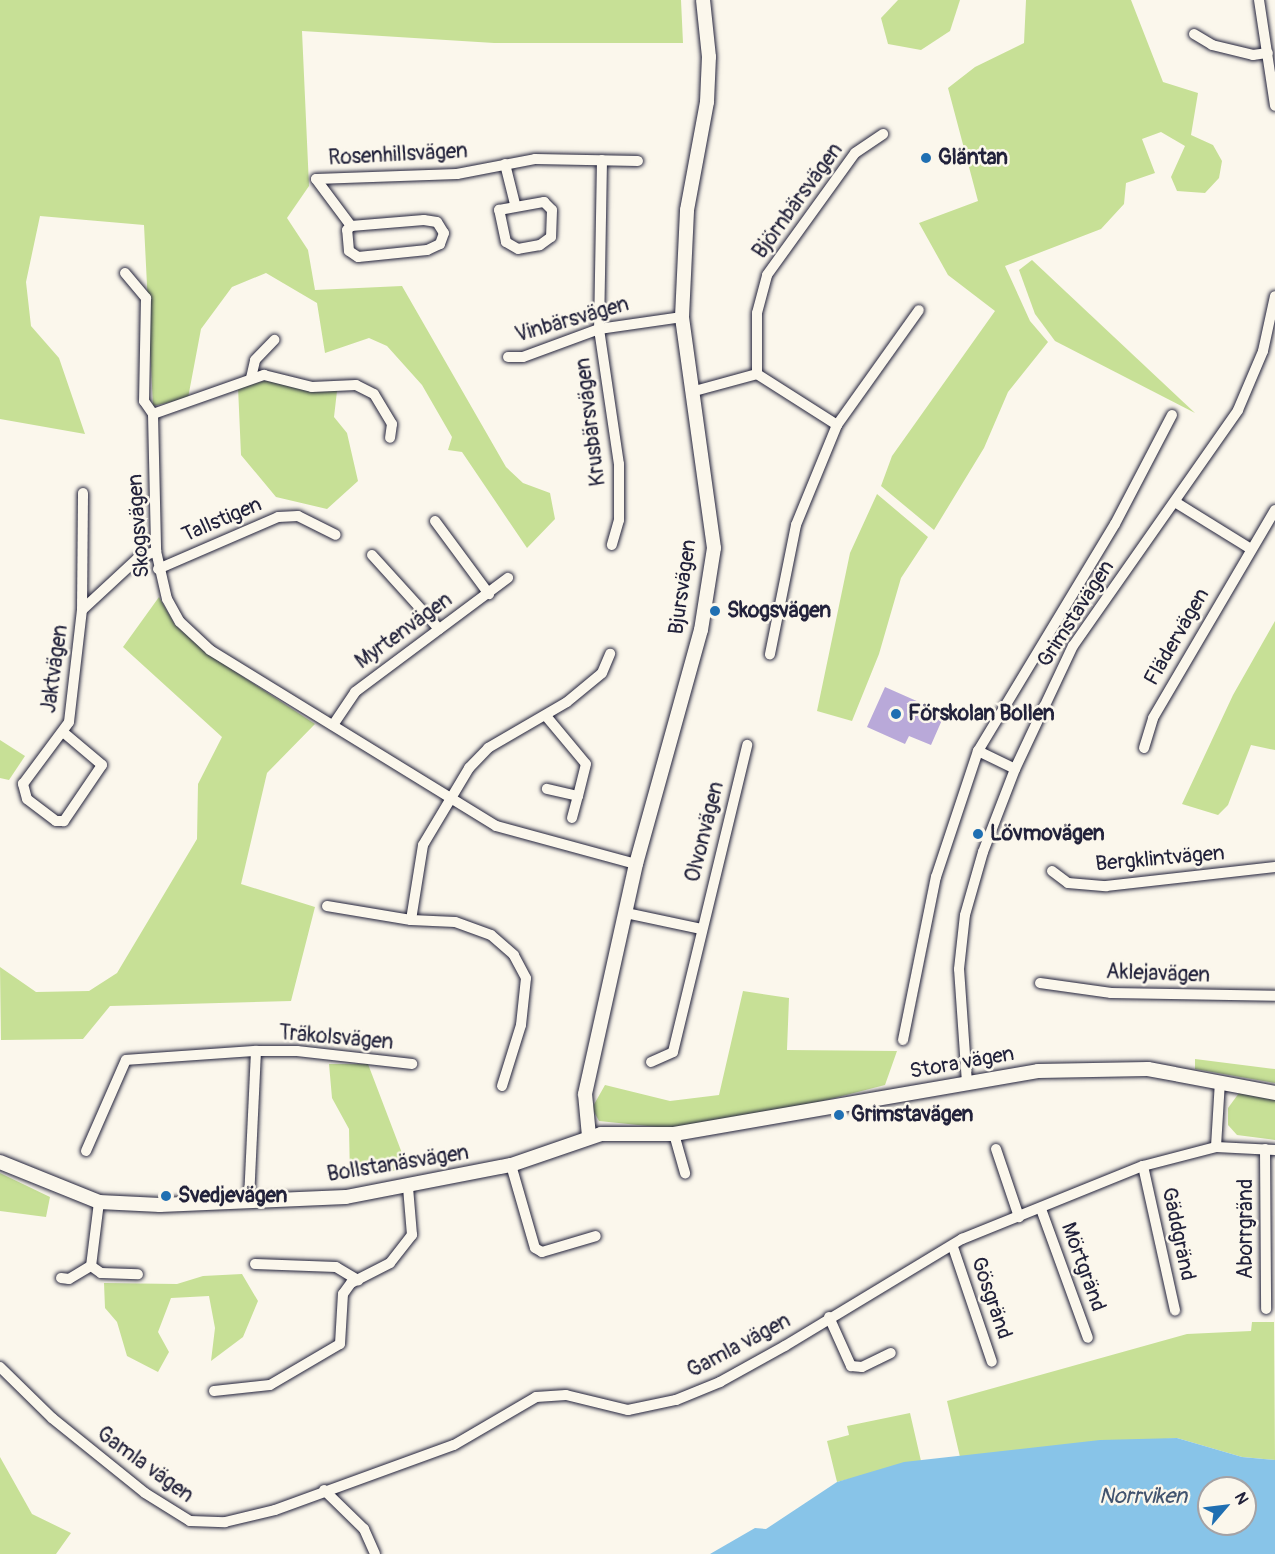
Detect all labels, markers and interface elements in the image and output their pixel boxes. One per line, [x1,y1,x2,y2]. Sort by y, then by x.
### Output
street label: Björnbärsvägen [748,138,848,264]
street label: Rosenhillsvägen [328,139,468,171]
place label: Gläntan [938,145,1008,171]
marker: Gläntan [919,151,933,165]
street label: Vinbärsvägen [512,292,632,348]
street label: Krusbärsvägen [571,356,611,488]
street label: Skogsvägen [123,473,155,579]
street label: Tallstigen [178,492,266,548]
street label: Bjursvägen [664,538,702,636]
street label: Grimstavägen [1032,556,1120,672]
street label: Flädervägen [1139,584,1215,690]
street label: Myrtenvägen [351,587,457,675]
place label: Skogsvägen [727,598,831,624]
marker: Skogsvägen [708,604,722,618]
street label: Jaktvägen [36,623,74,715]
place label: Förskolan Bollen [908,701,1055,727]
marker: Förskolan Bollen [889,707,903,721]
street label: Olvonvägen [680,779,730,885]
place label: Lövmovägen [990,821,1105,847]
marker: Lövmovägen [971,827,985,841]
street label: Bergklintvägen [1094,841,1226,877]
street label: Aklejavägen [1106,960,1210,988]
street label: Träkolsvägen [278,1020,394,1056]
street label: Stora vägen [908,1041,1016,1085]
place label: Grimstavägen [851,1102,973,1128]
marker: Grimstavägen [832,1108,846,1122]
street label: Bollstanäsvägen [325,1140,471,1188]
street label: Aborrgränd [1233,1179,1259,1279]
place label: Svedjevägen [178,1183,287,1209]
street label: Gäddgränd [1156,1185,1200,1283]
marker: Svedjevägen [159,1189,173,1203]
street label: Mörtgränd [1055,1219,1111,1315]
street label: Gösgränd [965,1254,1017,1342]
street label: Gamla vägen [683,1308,795,1384]
street label: Gamla vägen [92,1421,198,1509]
north arrow [1197,1476,1257,1536]
water label: Norrviken [1099,1484,1187,1510]
text: N [1230,1489,1252,1508]

